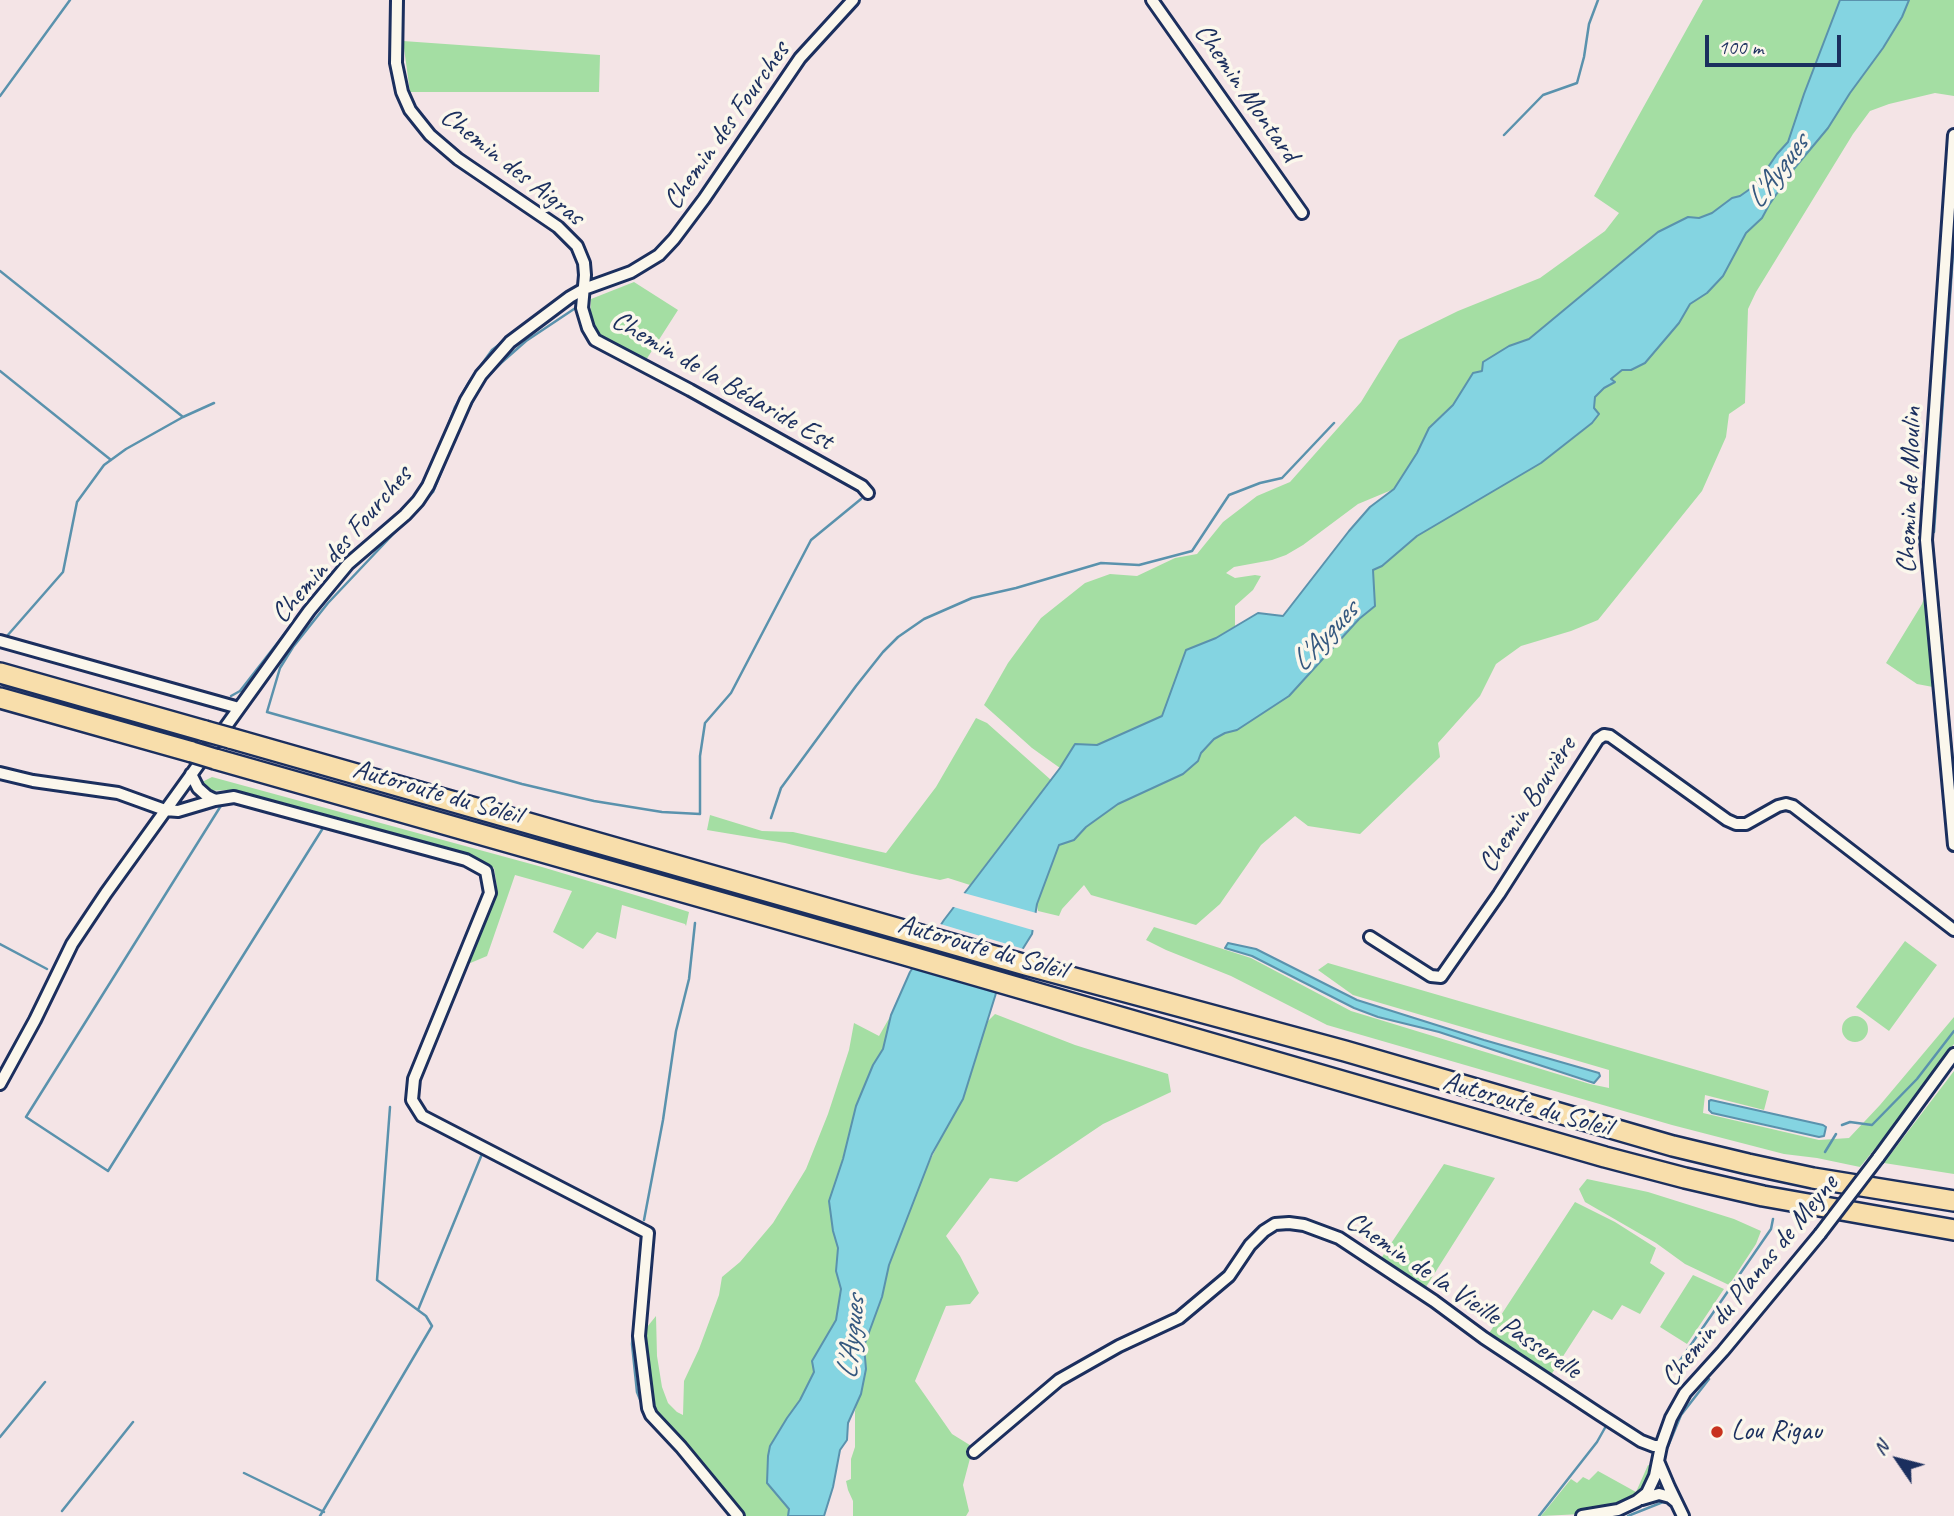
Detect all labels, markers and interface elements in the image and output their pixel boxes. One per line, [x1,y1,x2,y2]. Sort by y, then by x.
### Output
street label: Chemin Montard [1186,17,1306,169]
scale bar [1709,21,1846,65]
text: 100 m [1718,34,1763,60]
street label: Chemin des Fourches [657,36,797,216]
street label: Chemin des Aigras [433,100,591,234]
water label: L'Aygues [1739,128,1817,216]
street label: Chemin de la Bédaride Est [605,304,839,458]
street label: Chemin de Moulin [1890,406,1930,574]
street label: Chemin des Fourches [265,460,419,630]
water label: L'Aygues [1284,594,1366,680]
street label: Chemin Bouvière [1472,731,1584,879]
street label: Autoroute du Soleil [349,753,525,833]
street label: Autoroute du Soleil [894,908,1070,988]
street label: Autoroute du Soleil [1439,1065,1615,1145]
street label: Chemin du Planas de Meyne [1654,1168,1846,1394]
street label: Chemin de la Vieille Passerelle [1339,1205,1587,1387]
water label: L'Aygues [830,1295,874,1381]
place label: Lou Rigau [1731,1415,1822,1449]
marker: Lou Rigau [1709,1424,1725,1440]
north arrow [1863,1425,1933,1495]
text: N [1868,1436,1894,1460]

